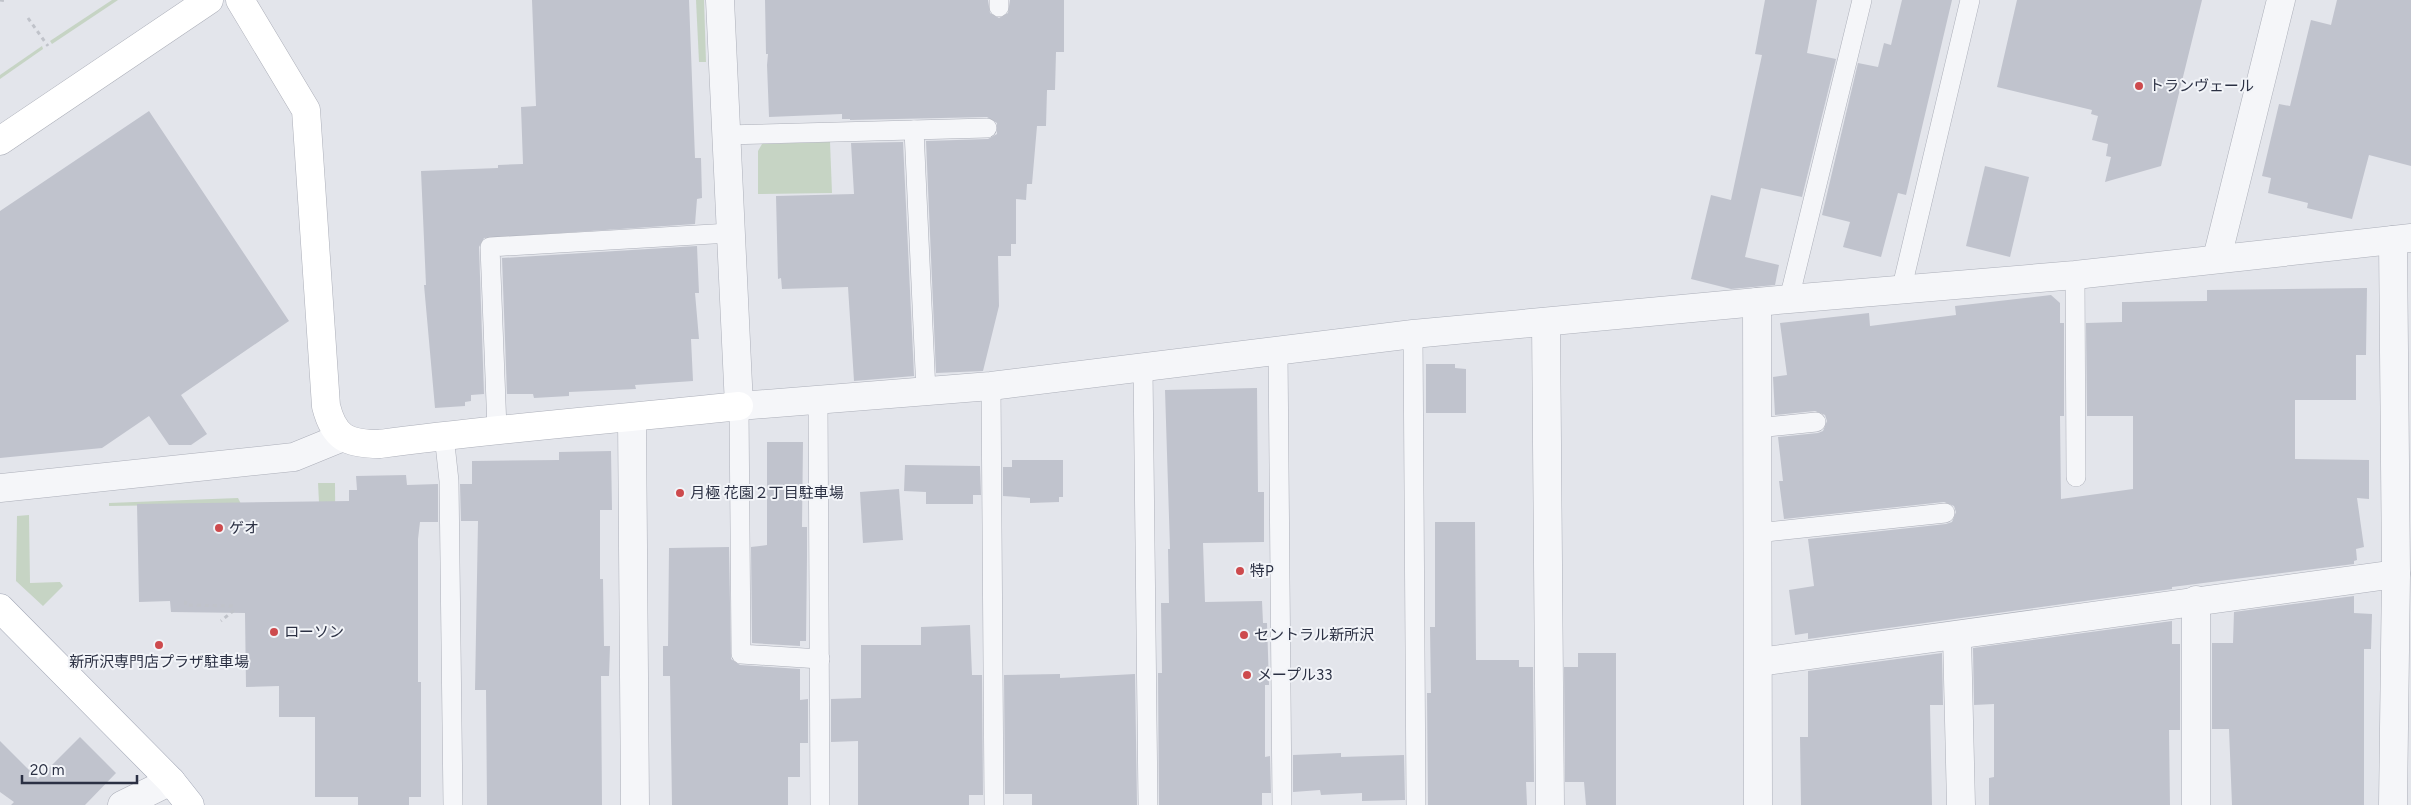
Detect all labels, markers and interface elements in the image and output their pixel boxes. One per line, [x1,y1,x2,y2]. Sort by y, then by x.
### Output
place label: トランヴェール [2149,77,2254,95]
marker: トランヴェール [2133,80,2145,92]
place label: 月極 花園２丁目駐車場 [690,484,844,502]
marker: 月極 花園２丁目駐車場 [674,487,686,499]
place label: ゲオ [229,519,259,537]
marker: ゲオ [213,522,225,534]
place label: 特P [1250,562,1274,580]
marker: 特P [1234,565,1246,577]
place label: ローソン [284,623,344,641]
marker: ローソン [268,626,280,638]
place label: セントラル新所沢 [1254,626,1374,644]
marker: セントラル新所沢 [1238,629,1250,641]
marker: 新所沢専門店プラザ駐車場 [153,639,165,651]
place label: 新所沢専門店プラザ駐車場 [69,653,249,671]
place label: メープル33 [1257,666,1332,684]
marker: メープル33 [1241,669,1253,681]
scale bar [22,752,138,784]
text: 20 m [30,761,64,779]

